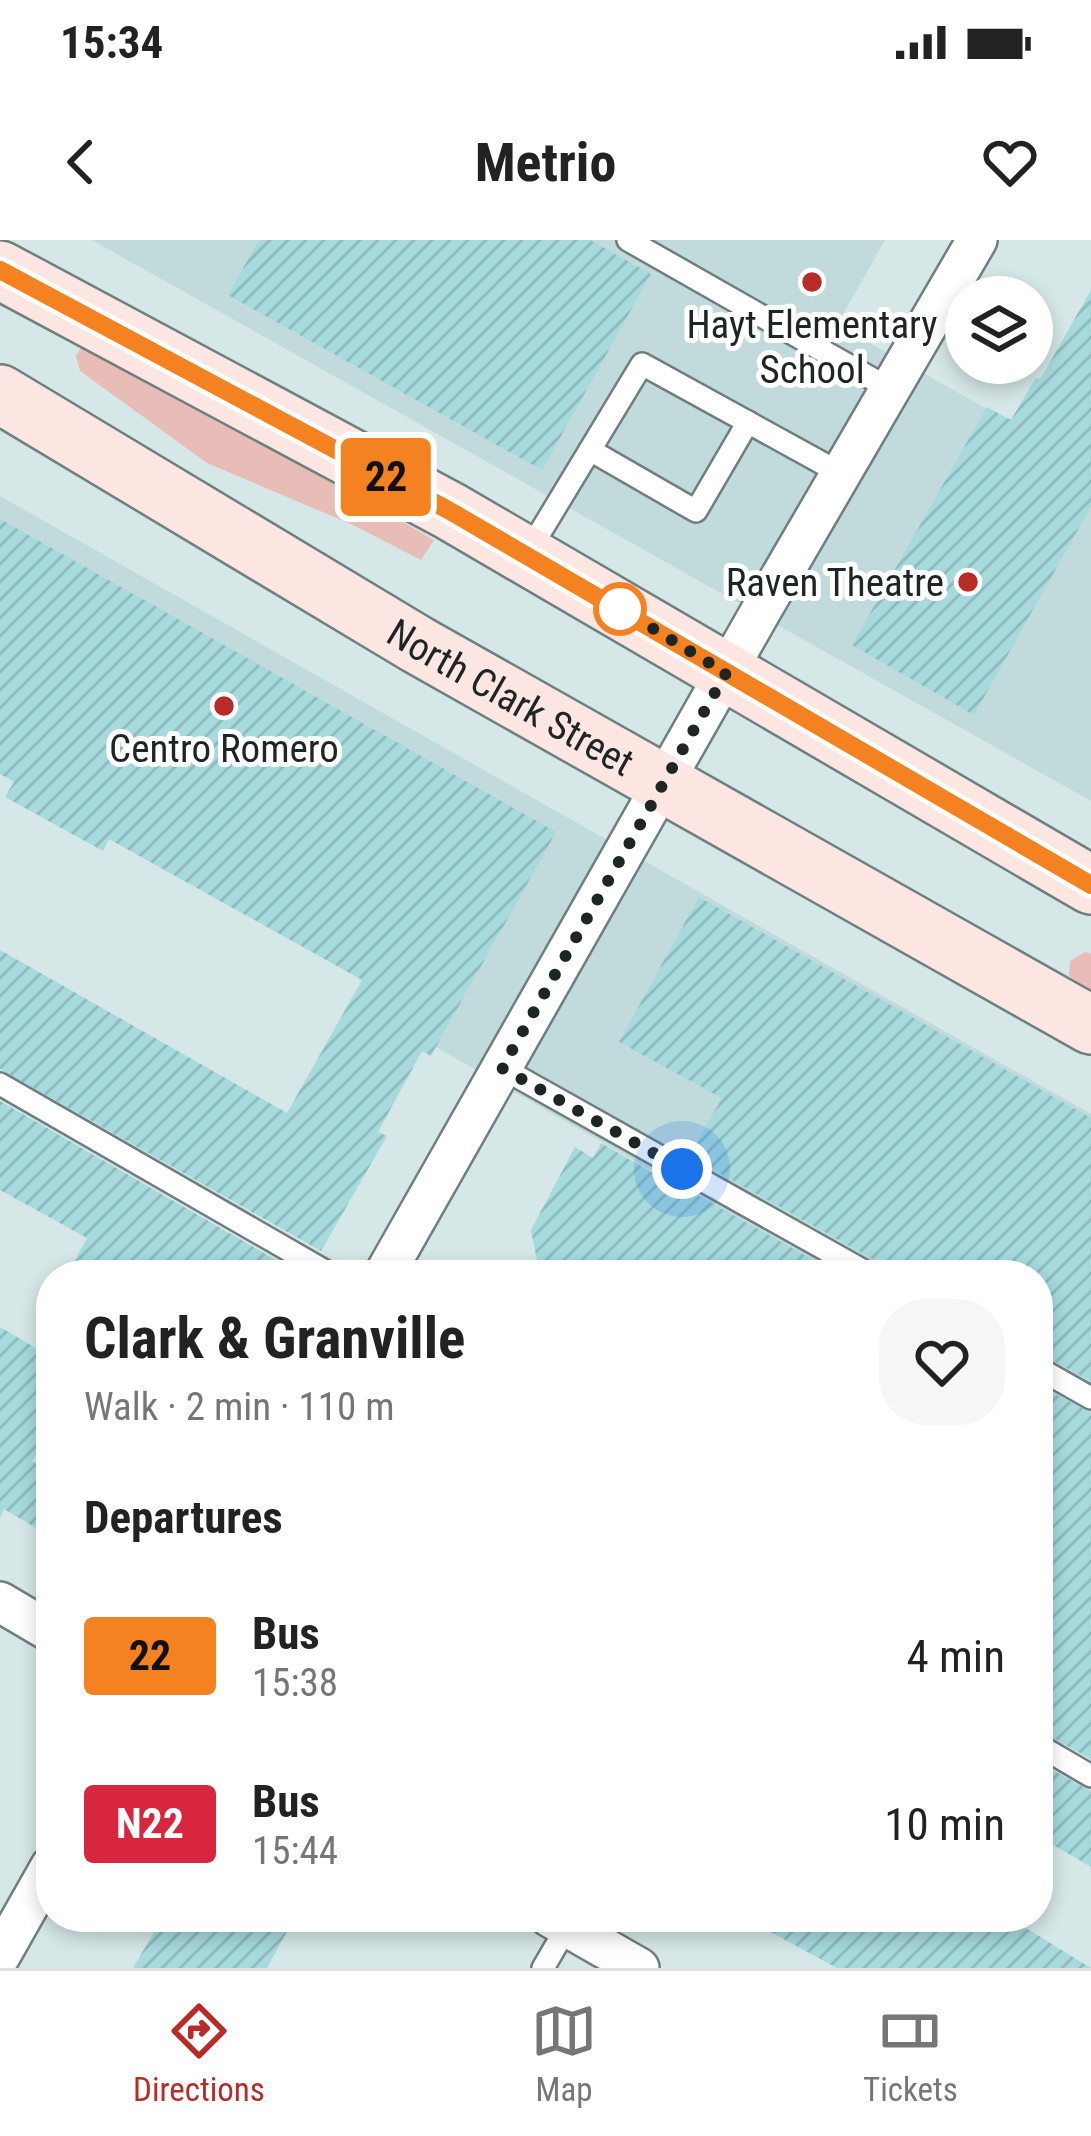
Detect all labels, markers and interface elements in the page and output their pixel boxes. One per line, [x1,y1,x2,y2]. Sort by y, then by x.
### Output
text: 15:34 [60,16,163,69]
icon: back [48,129,114,195]
icon: heart [977,129,1043,195]
text: Metrio [475,131,616,194]
marker: Hayt Elementary School [799,269,825,295]
map controls [945,276,1053,384]
button: layers [945,276,1053,384]
place label: Hayt Elementary School [686,302,938,393]
line badge: 22 [332,438,440,516]
text: 22 [365,452,407,501]
place label: Raven Theatre [726,560,944,606]
marker: Raven Theatre [955,569,981,595]
unlabelled marker [595,584,645,634]
street label: North Clark Street [379,610,641,786]
marker: Centro Romero [211,693,237,719]
place label: Centro Romero [109,726,339,772]
your location [652,1139,712,1199]
button: heart [879,1299,1005,1425]
text: Clark & Granville [84,1305,465,1372]
text: Walk · 2 min · 110 m [84,1384,395,1430]
text: Departures [84,1491,283,1544]
text: Bus [252,1607,320,1660]
text: 4 min [906,1630,1005,1683]
text: 22 [129,1631,171,1680]
text: 15:38 [252,1660,338,1706]
text: Bus [252,1775,320,1828]
text: 10 min [884,1798,1005,1851]
text: N22 [116,1799,184,1848]
text: 15:44 [252,1828,338,1874]
tab: Directions [133,1998,265,2109]
tab: Map [531,1998,597,2109]
tab: Tickets [863,1998,958,2109]

